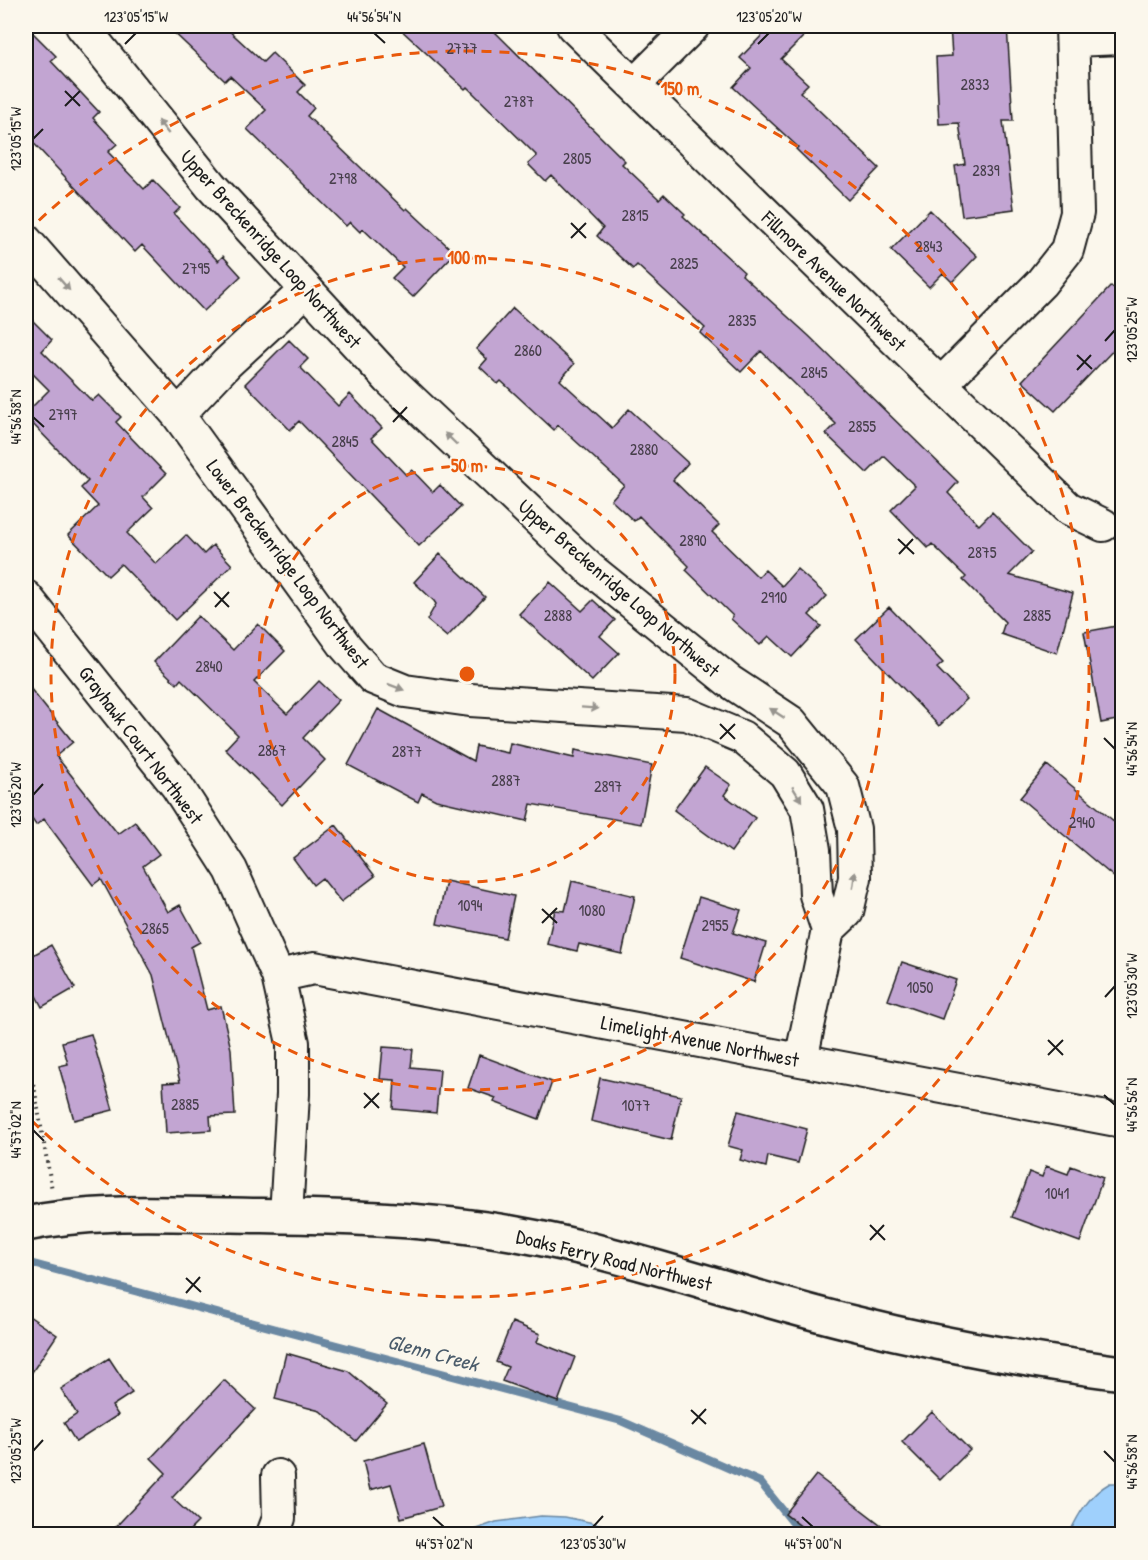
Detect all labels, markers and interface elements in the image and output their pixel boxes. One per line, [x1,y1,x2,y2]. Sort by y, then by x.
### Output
text: 123°05'15"W [104,6,169,27]
text: 44°56'54"N [347,6,401,27]
text: 123°05'20"W [736,6,803,27]
house number: 2777 [446,37,478,59]
house number: 2833 [961,73,989,95]
text: 150 m [661,76,699,101]
house number: 2787 [504,90,534,112]
text: 123°05'15"W [5,106,26,171]
one-way arrow [157,119,169,134]
street label: Upper Breckenridge Loop Northwest [175,143,369,355]
house number: 2805 [563,147,591,169]
house number: 2839 [972,159,1000,181]
house number: 2798 [329,167,357,189]
house number: 2815 [622,204,649,226]
street label: Fillmore Avenue Northwest [755,204,913,358]
house number: 2843 [915,235,943,257]
text: 100 m [447,245,487,270]
house number: 2825 [670,252,699,274]
house number: 2795 [182,257,210,279]
one-way arrow [57,276,70,291]
text: 123°05'25"W [1121,297,1142,363]
house number: 2835 [728,309,756,331]
house number: 2860 [514,339,542,361]
house number: 2845 [800,361,828,383]
text: 44°56'58"N [5,390,26,444]
house number: 2797 [48,403,78,425]
house number: 2855 [848,415,876,437]
house number: 2845 [331,430,359,452]
one-way arrow [445,433,459,447]
house number: 2880 [630,438,658,460]
text: 50 m [451,453,483,478]
street label: Lower Breckenridge Loop Northwest [201,454,377,675]
street label: Upper Breckenridge Loop Northwest [513,493,727,683]
house number: 2890 [679,529,707,551]
house number: 2875 [967,541,997,563]
house number: 2910 [761,586,787,608]
house number: 2888 [544,604,572,626]
house number: 2885 [1023,604,1051,626]
house number: 2840 [195,655,223,677]
street label: Grayhawk Court Northwest [73,660,211,830]
centre of rings [457,664,477,684]
one-way arrow [387,683,405,692]
one-way arrow [580,703,599,713]
one-way arrow [769,707,785,718]
text: 44°56'54"N [1121,722,1142,776]
house number: 2867 [258,739,286,761]
house number: 2877 [392,740,422,762]
text: 123°05'20"W [5,761,26,828]
house number: 2887 [491,769,521,791]
house number: 2897 [594,775,622,797]
one-way arrow [792,786,803,802]
house number: 2940 [1069,811,1095,833]
one-way arrow [849,870,858,889]
house number: 1094 [458,894,482,916]
house number: 1080 [578,899,606,921]
house number: 2955 [702,914,729,936]
house number: 2865 [141,917,169,939]
text: 123°05'30"W [1121,953,1142,1019]
house number: 1050 [907,976,933,998]
street label: Limelight Avenue Northwest [599,1008,802,1073]
text: 44°56'56"N [1121,1078,1142,1132]
house number: 2885 [171,1093,199,1115]
house number: 1077 [622,1094,650,1116]
text: 44°57'02"N [5,1101,26,1159]
house number: 1041 [1045,1182,1070,1204]
street label: Doaks Ferry Road Northwest [513,1222,716,1297]
water label: Glenn Creek [385,1326,484,1379]
text: 123°05'25"W [5,1418,26,1484]
text: 44°56'58"N [1121,1435,1142,1489]
text: 44°57'02"N [415,1533,473,1554]
text: 123°05'30"W [560,1533,626,1554]
text: 44°57'00"N [785,1533,841,1554]

